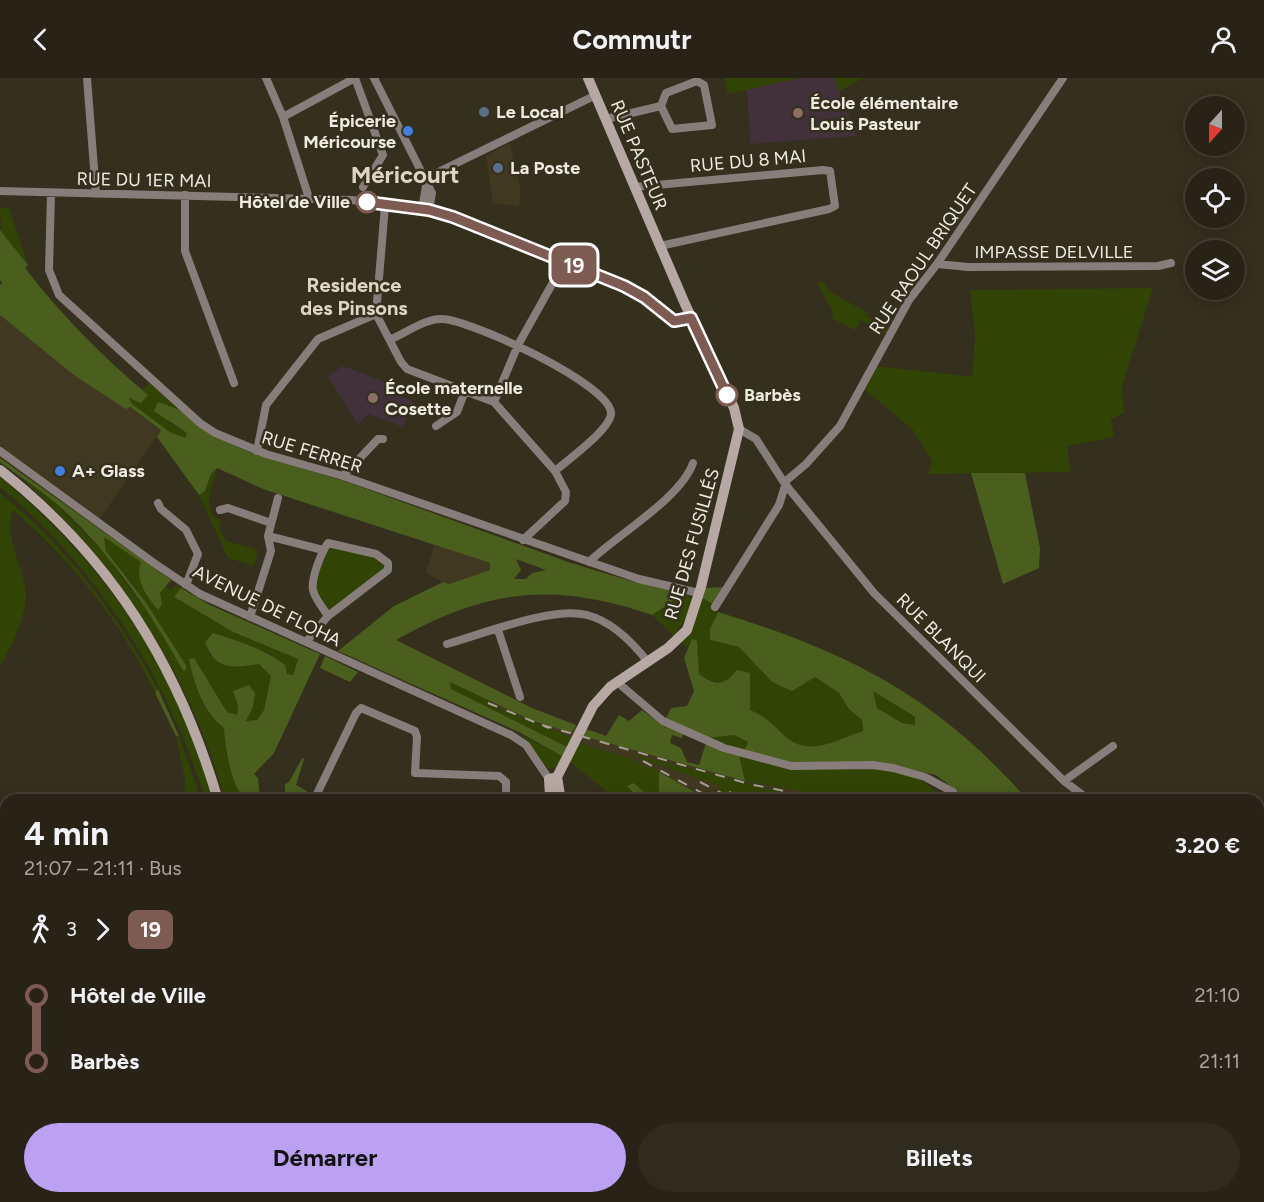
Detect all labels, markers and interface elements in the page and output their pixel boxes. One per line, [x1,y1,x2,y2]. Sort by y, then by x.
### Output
icon: back [24,23,57,56]
text: Commutr [573,23,691,56]
icon: person [1207,23,1240,56]
place label: École élémentaire Louis Pasteur [810,92,958,135]
north arrow [1185,96,1245,156]
map controls [1185,96,1245,300]
street label: RUE PASTEUR [606,97,672,213]
place label: Le Local [496,101,564,123]
marker: Le Local [477,105,491,119]
marker: École élémentaire Louis Pasteur [791,106,805,120]
place label: Épicerie Méricourse [303,110,396,153]
marker: Épicerie Méricourse [401,124,415,138]
street label: RUE DU 8 MAI [689,145,807,177]
place label: La Poste [510,157,580,179]
district label: Méricourt [351,160,459,189]
marker: La Poste [491,161,505,175]
street label: RUE DU 1ER MAI [76,168,212,192]
button: locate [1185,168,1245,228]
street label: RUE RAOUL BRIQUET [864,179,982,339]
place label: Hôtel de Ville [239,191,350,213]
marker: Hôtel de Ville [356,191,378,213]
button: layers [1185,240,1245,300]
street label: IMPASSE DELVILLE [974,241,1134,263]
line badge: 19 [547,246,601,285]
text: 19 [563,253,585,278]
district label: Residence des Pinsons [300,273,408,320]
place label: École maternelle Cosette [385,377,523,420]
marker: Barbès [716,384,738,406]
place label: Barbès [744,384,801,406]
marker: École maternelle Cosette [366,391,380,405]
street label: RUE FERRER [259,426,365,478]
place label: A+ Glass [72,460,145,482]
marker: A+ Glass [53,464,67,478]
street label: RUE DES FUSILLÉS [660,466,724,622]
street label: AVENUE DE FLOHA [189,561,345,651]
street label: RUE BLANQUI [892,589,990,687]
text: 4 min [24,814,109,853]
text: 3.20 € [1175,832,1240,859]
text: 21:07 – 21:11 · Bus [24,856,182,880]
icon: walk [24,913,57,946]
icon: forward [86,913,119,946]
text: 3 [66,917,77,941]
text: 19 [140,917,161,942]
text: Hôtel de Ville [70,982,206,1009]
text: 21:10 [1194,983,1240,1007]
text: Barbès [70,1048,139,1075]
text: 21:11 [1199,1049,1240,1073]
button: Démarrer [24,1123,626,1192]
button: Billets [638,1123,1240,1192]

